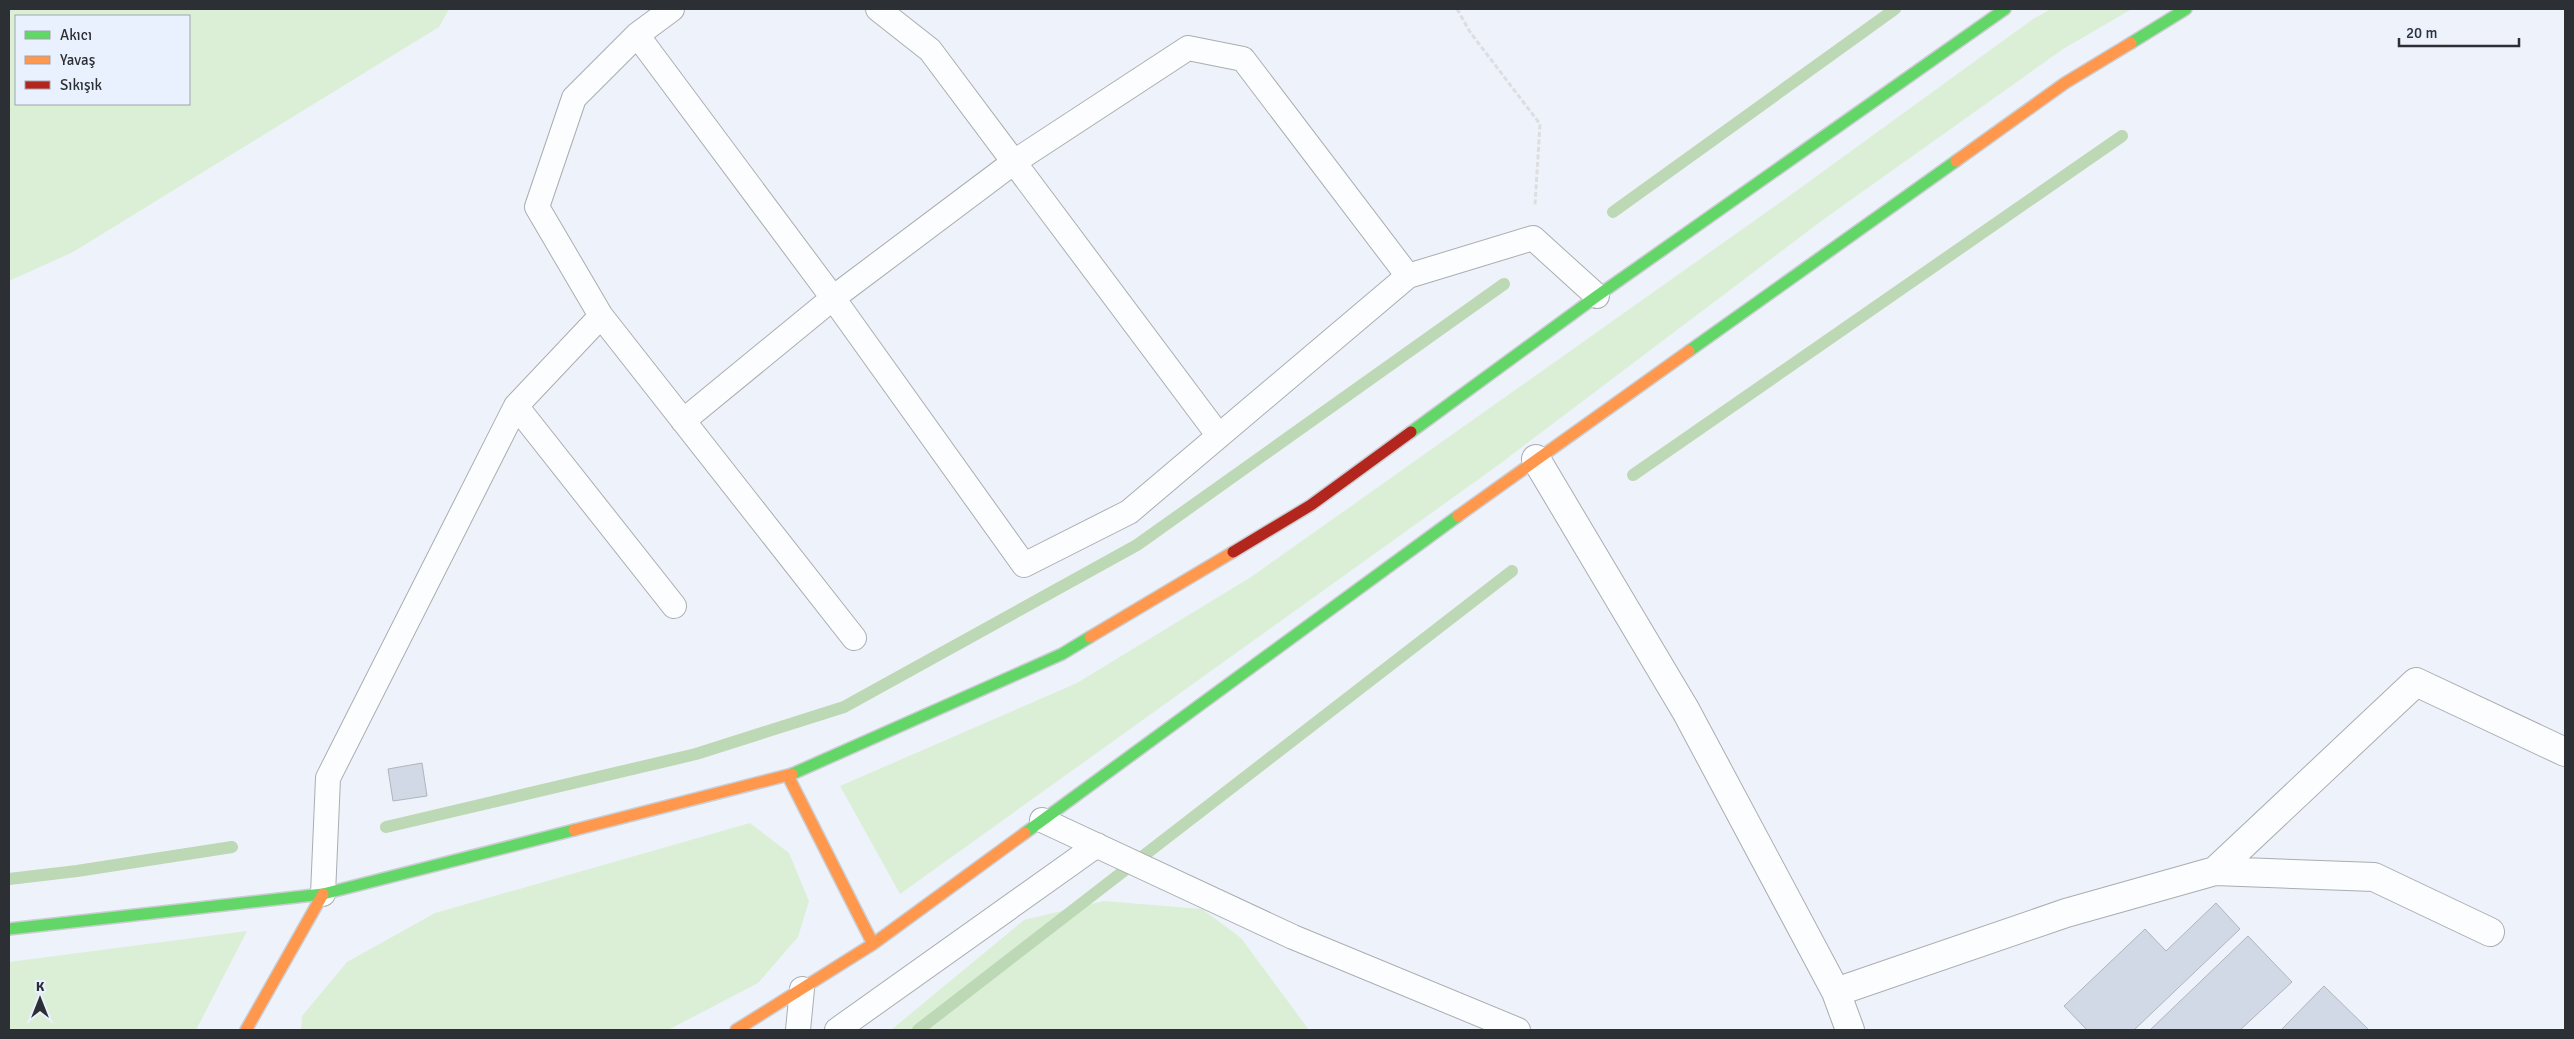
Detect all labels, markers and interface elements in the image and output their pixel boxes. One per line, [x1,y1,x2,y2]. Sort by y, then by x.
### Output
legend [15,15,190,105]
scale bar [2399,15,2519,47]
text: 20 m [2406,24,2437,42]
text: Akıcı [60,26,92,44]
text: Yavaş [60,51,96,69]
text: Sıkışık [60,76,103,94]
north arrow [15,974,65,1024]
text: K [36,978,45,995]

